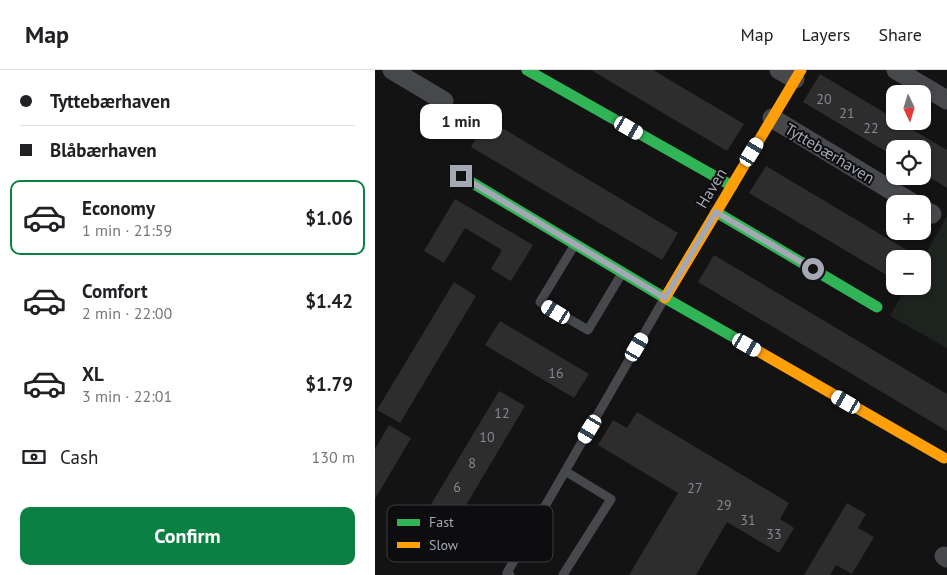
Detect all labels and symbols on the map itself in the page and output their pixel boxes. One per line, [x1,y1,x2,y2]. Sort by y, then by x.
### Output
north arrow [886,85,931,130]
house number: 20 [816,90,832,108]
callout: 1 min [420,104,502,138]
house number: 21 [839,104,855,122]
car [612,114,645,142]
street label: Tyttebærhaven [782,118,878,188]
house number: 22 [863,119,879,137]
car [737,135,766,169]
street label: Haven [691,164,731,212]
route end [450,165,472,187]
route start [802,258,824,280]
car [539,298,572,326]
car [623,330,650,364]
car [730,331,763,359]
house number: 16 [548,364,564,382]
car [829,388,862,416]
house number: 12 [494,404,510,422]
car [575,412,604,446]
house number: 10 [479,428,495,446]
house number: 8 [468,454,476,472]
house number: 6 [453,478,461,496]
house number: 27 [687,479,703,497]
house number: 29 [716,496,732,514]
legend [387,505,553,562]
house number: 31 [740,511,756,529]
text: Fast [429,513,454,531]
house number: 33 [766,525,782,543]
text: Slow [429,536,459,554]

